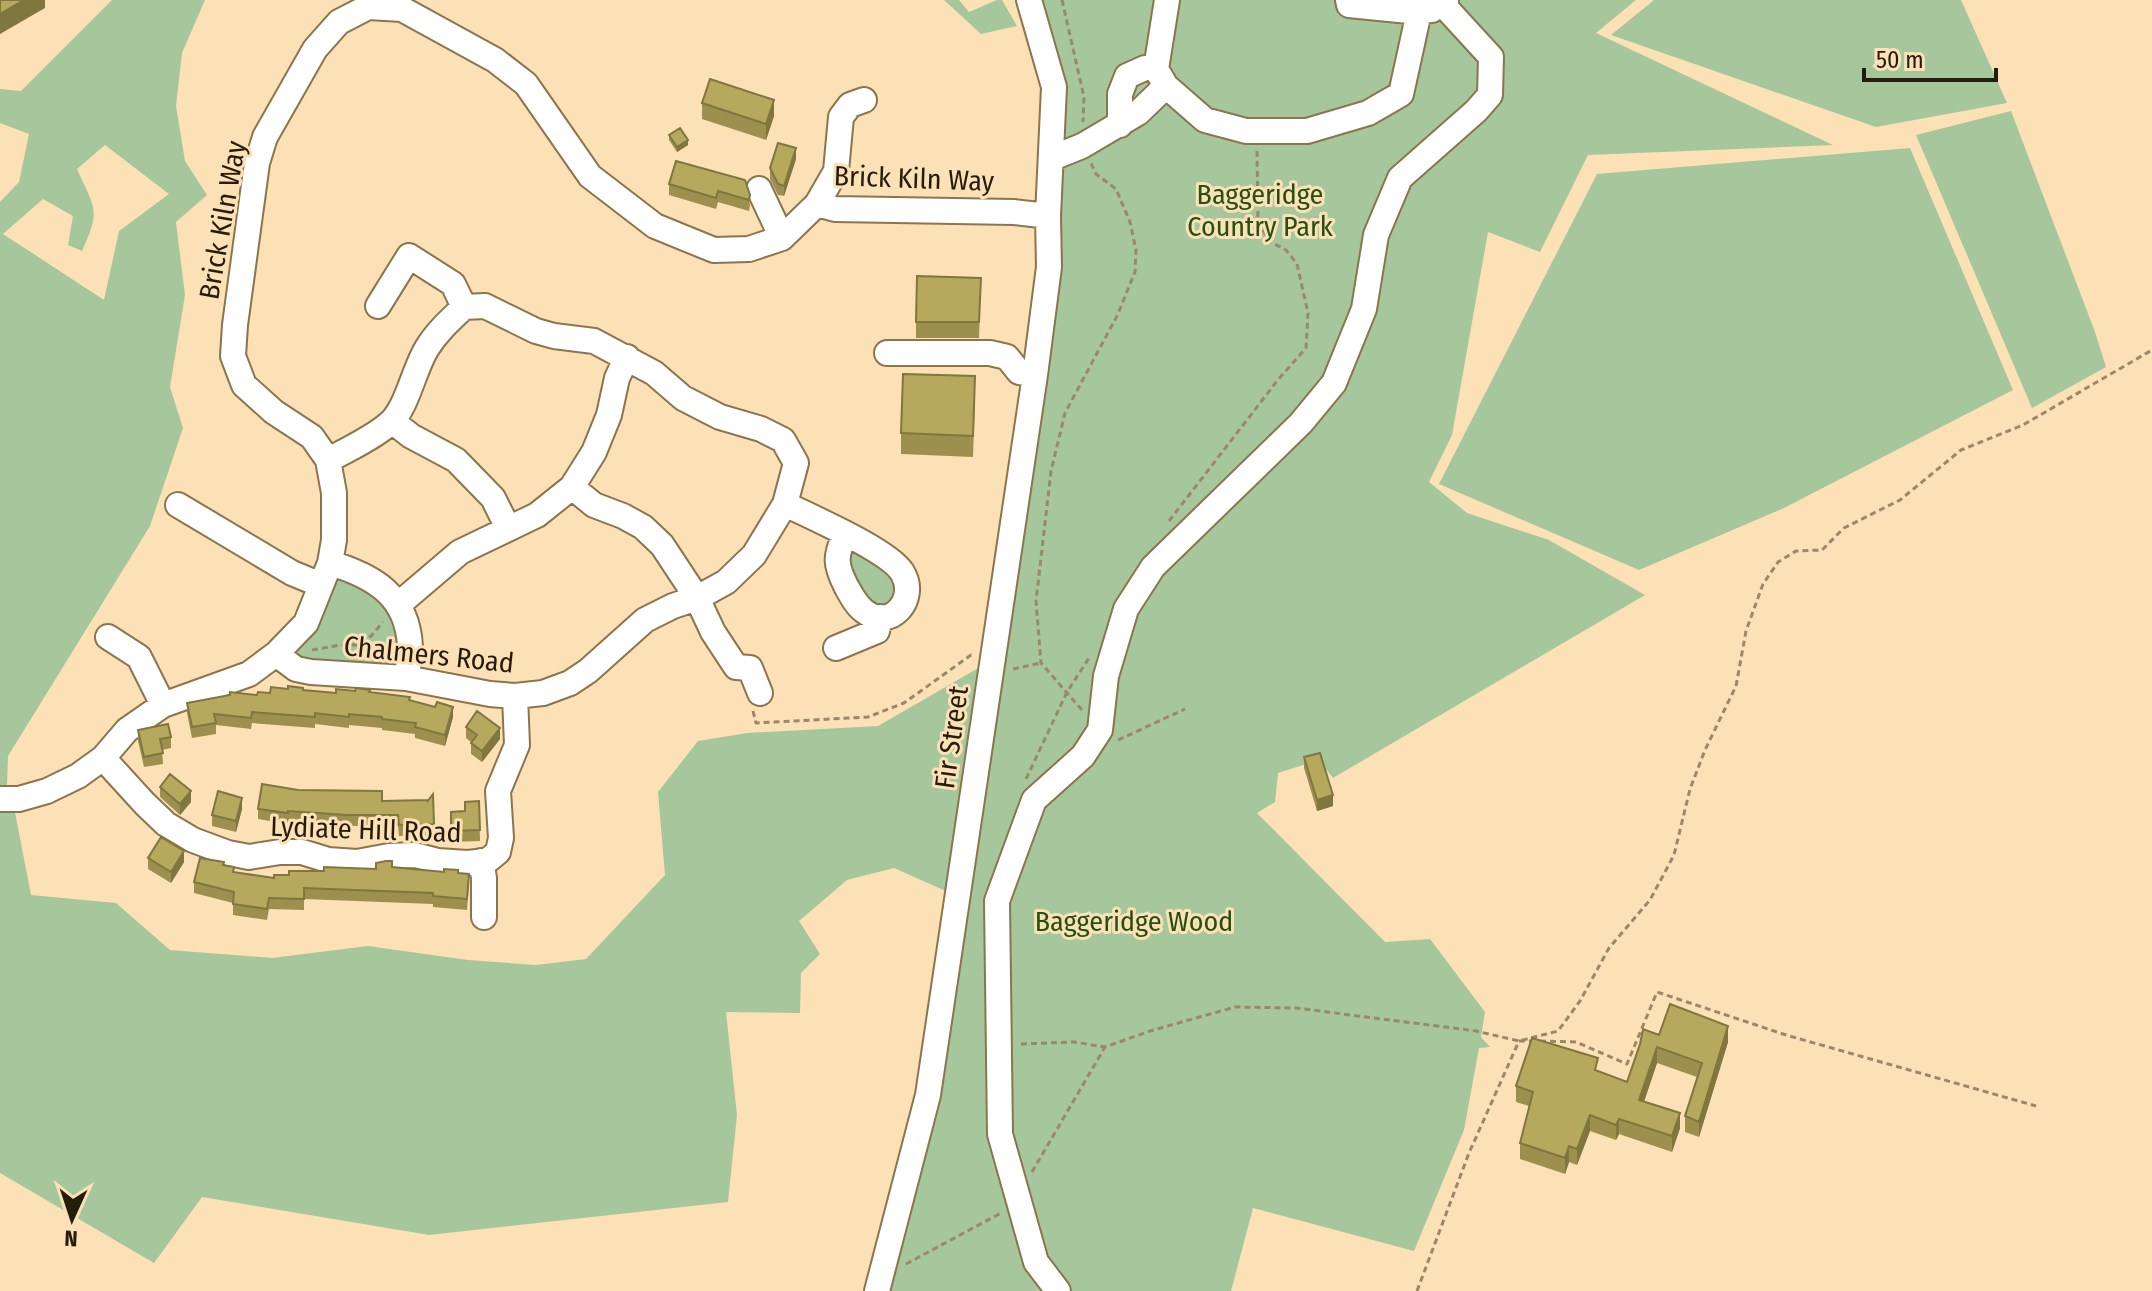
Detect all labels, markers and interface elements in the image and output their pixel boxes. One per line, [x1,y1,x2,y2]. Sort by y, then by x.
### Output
scale bar [1864,32,1996,82]
text: 50 m [1876,46,1924,74]
street label: Brick Kiln Way [192,138,253,302]
street label: Brick Kiln Way [833,159,995,198]
park label: Baggeridge Country Park [1187,178,1334,243]
street label: Chalmers Road [342,629,516,680]
street label: Fir Street [928,683,975,791]
street label: Lydiate Hill Road [270,810,462,849]
park label: Baggeridge Wood [1035,905,1233,938]
north arrow [32,1179,112,1259]
text: N [64,1225,78,1252]

